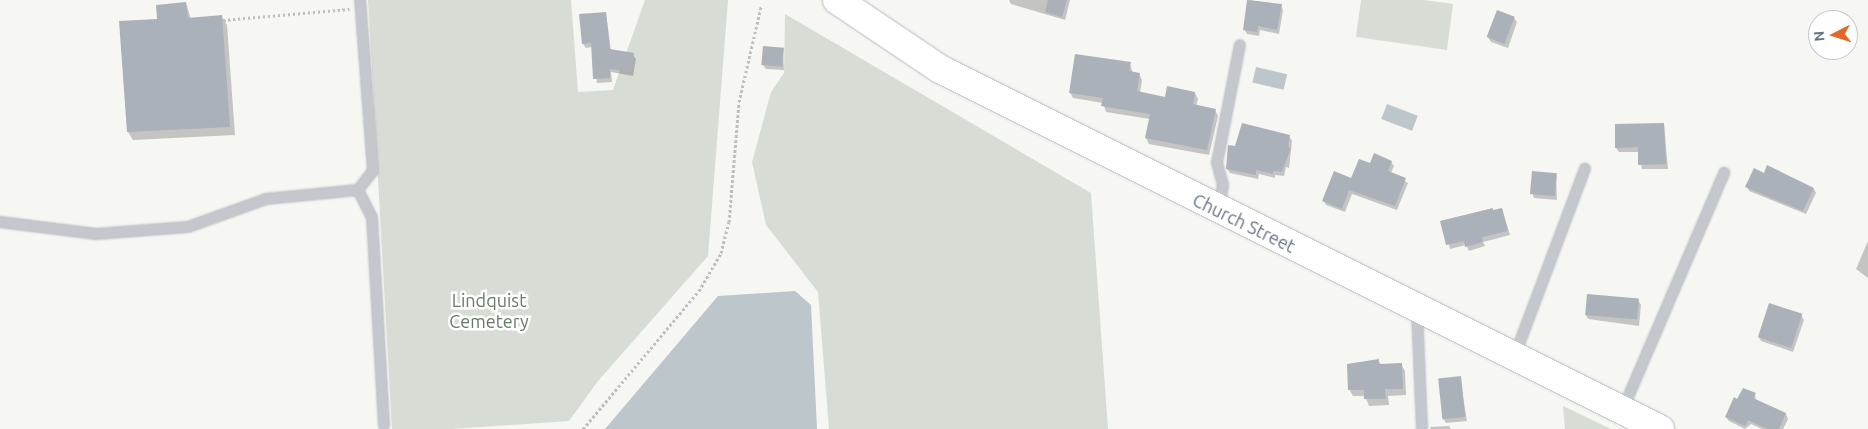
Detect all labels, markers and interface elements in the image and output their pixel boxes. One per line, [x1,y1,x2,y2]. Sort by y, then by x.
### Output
north arrow [1808,10,1858,60]
text: N [1811,30,1827,42]
street label: Church Street [1189,189,1299,257]
park label: Lindquist Cemetery [449,290,529,332]

